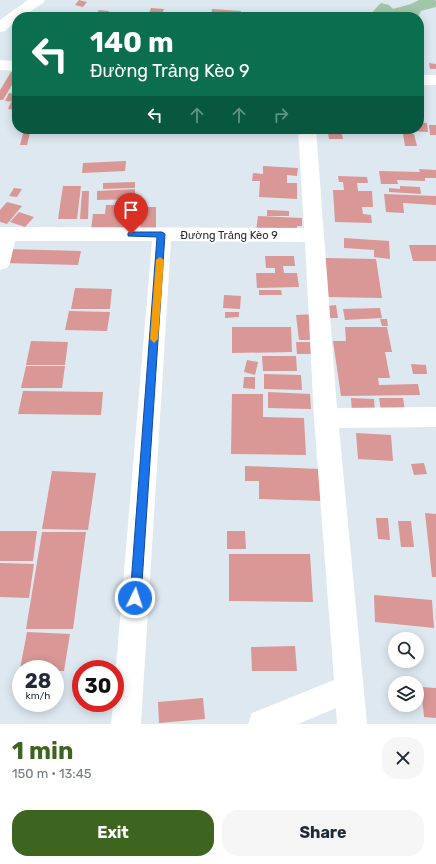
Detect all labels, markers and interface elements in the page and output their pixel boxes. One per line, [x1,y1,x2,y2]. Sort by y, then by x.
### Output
text: 140 m [90,26,174,59]
icon: left [24,28,76,80]
text: Đường Trảng Kèo 9 [90,60,250,82]
icon: left [144,104,166,126]
icon: ahead [186,104,208,126]
icon: ahead [228,104,250,126]
icon: right [270,104,292,126]
pin [114,193,148,234]
icon: arrive [120,199,142,221]
street label: Đường Trảng Kèo 9 [180,229,278,242]
position arrow [114,577,156,619]
map controls [388,632,424,712]
button: search [388,632,424,668]
speed limit sign: 30 [72,660,124,712]
text: 28 [25,669,51,693]
button: layers [388,676,424,712]
text: km/h [26,690,50,702]
text: 1 min [12,737,73,765]
button: close [382,737,424,779]
text: 150 m · 13:45 [12,766,91,781]
button: Exit [12,810,214,856]
button: Share [222,810,424,856]

